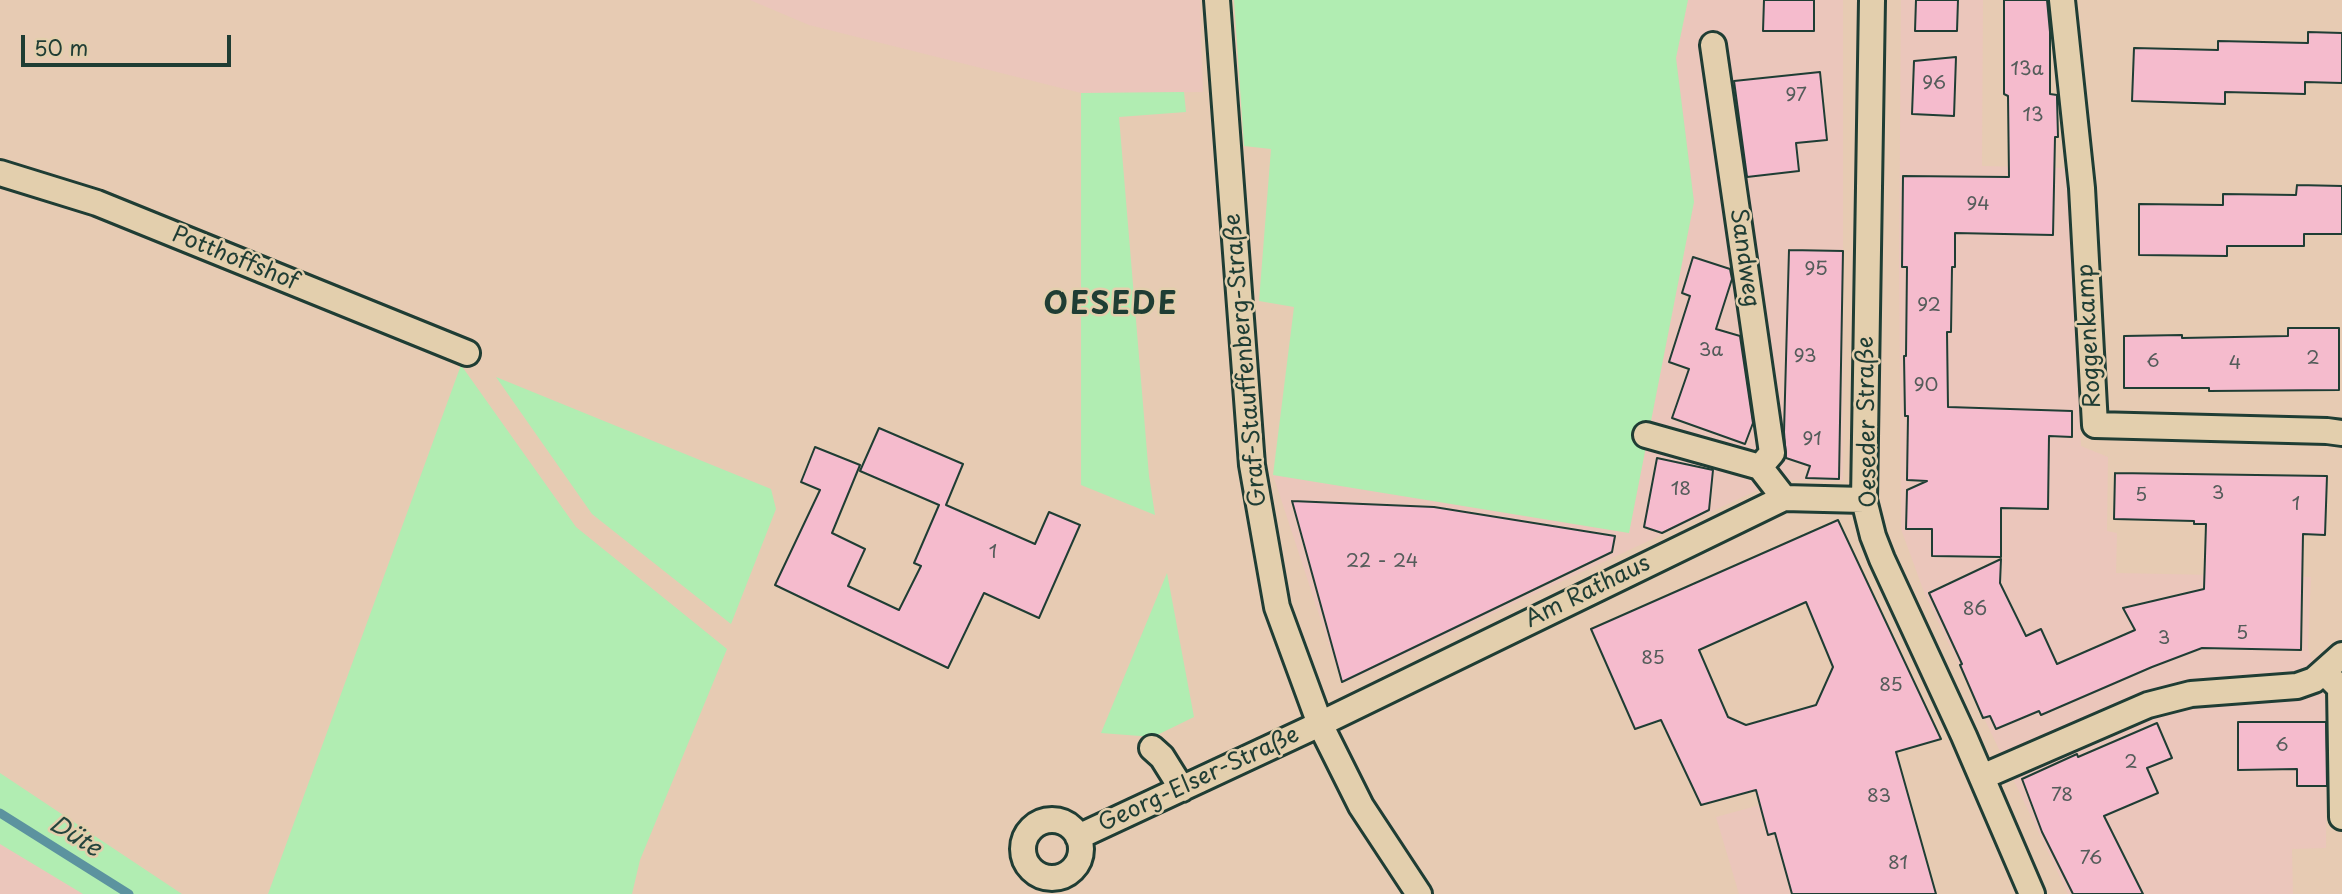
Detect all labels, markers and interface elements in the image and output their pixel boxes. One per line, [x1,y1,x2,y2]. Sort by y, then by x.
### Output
scale bar [24,21,234,65]
text: 50 m [34,31,88,63]
house number: 13a [2011,59,2043,81]
house number: 96 [1922,73,1946,95]
house number: 97 [1785,85,1807,107]
house number: 13 [2022,105,2044,127]
house number: 94 [1966,194,1990,216]
street label: Sandweg [1723,207,1765,309]
street label: Graf-Stauffenberg-Straße [1219,212,1273,508]
street label: Potthoffshof [168,221,302,297]
house number: 95 [1804,259,1828,281]
street label: Roggenkamp [2072,263,2108,409]
district label: OESEDE [1043,288,1179,324]
house number: 92 [1917,295,1941,317]
street label: Oeseder Straße [1853,336,1883,508]
house number: 3a [1699,340,1723,362]
house number: 93 [1793,346,1817,368]
house number: 2 [2306,348,2320,370]
house number: 6 [2146,351,2160,373]
house number: 4 [2229,353,2241,375]
house number: 90 [1913,375,1939,397]
house number: 91 [1802,429,1822,451]
house number: 18 [1671,479,1691,501]
house number: 3 [2212,483,2224,505]
house number: 5 [2135,485,2147,507]
house number: 1 [2292,494,2300,516]
house number: 1 [989,542,997,564]
street label: Am Rathaus [1521,550,1655,634]
house number: 22 - 24 [1346,551,1418,573]
house number: 86 [1963,599,1987,621]
house number: 5 [2236,623,2248,645]
house number: 3 [2158,628,2170,650]
house number: 85 [1641,648,1665,670]
house number: 85 [1879,675,1903,697]
street label: Georg-Elser-Straße [1094,721,1304,839]
house number: 6 [2275,735,2289,757]
house number: 2 [2124,752,2138,774]
house number: 78 [2051,785,2073,807]
house number: 83 [1867,786,1891,808]
water label: Düte [44,810,106,864]
house number: 76 [2080,848,2102,870]
house number: 81 [1888,853,1908,875]

